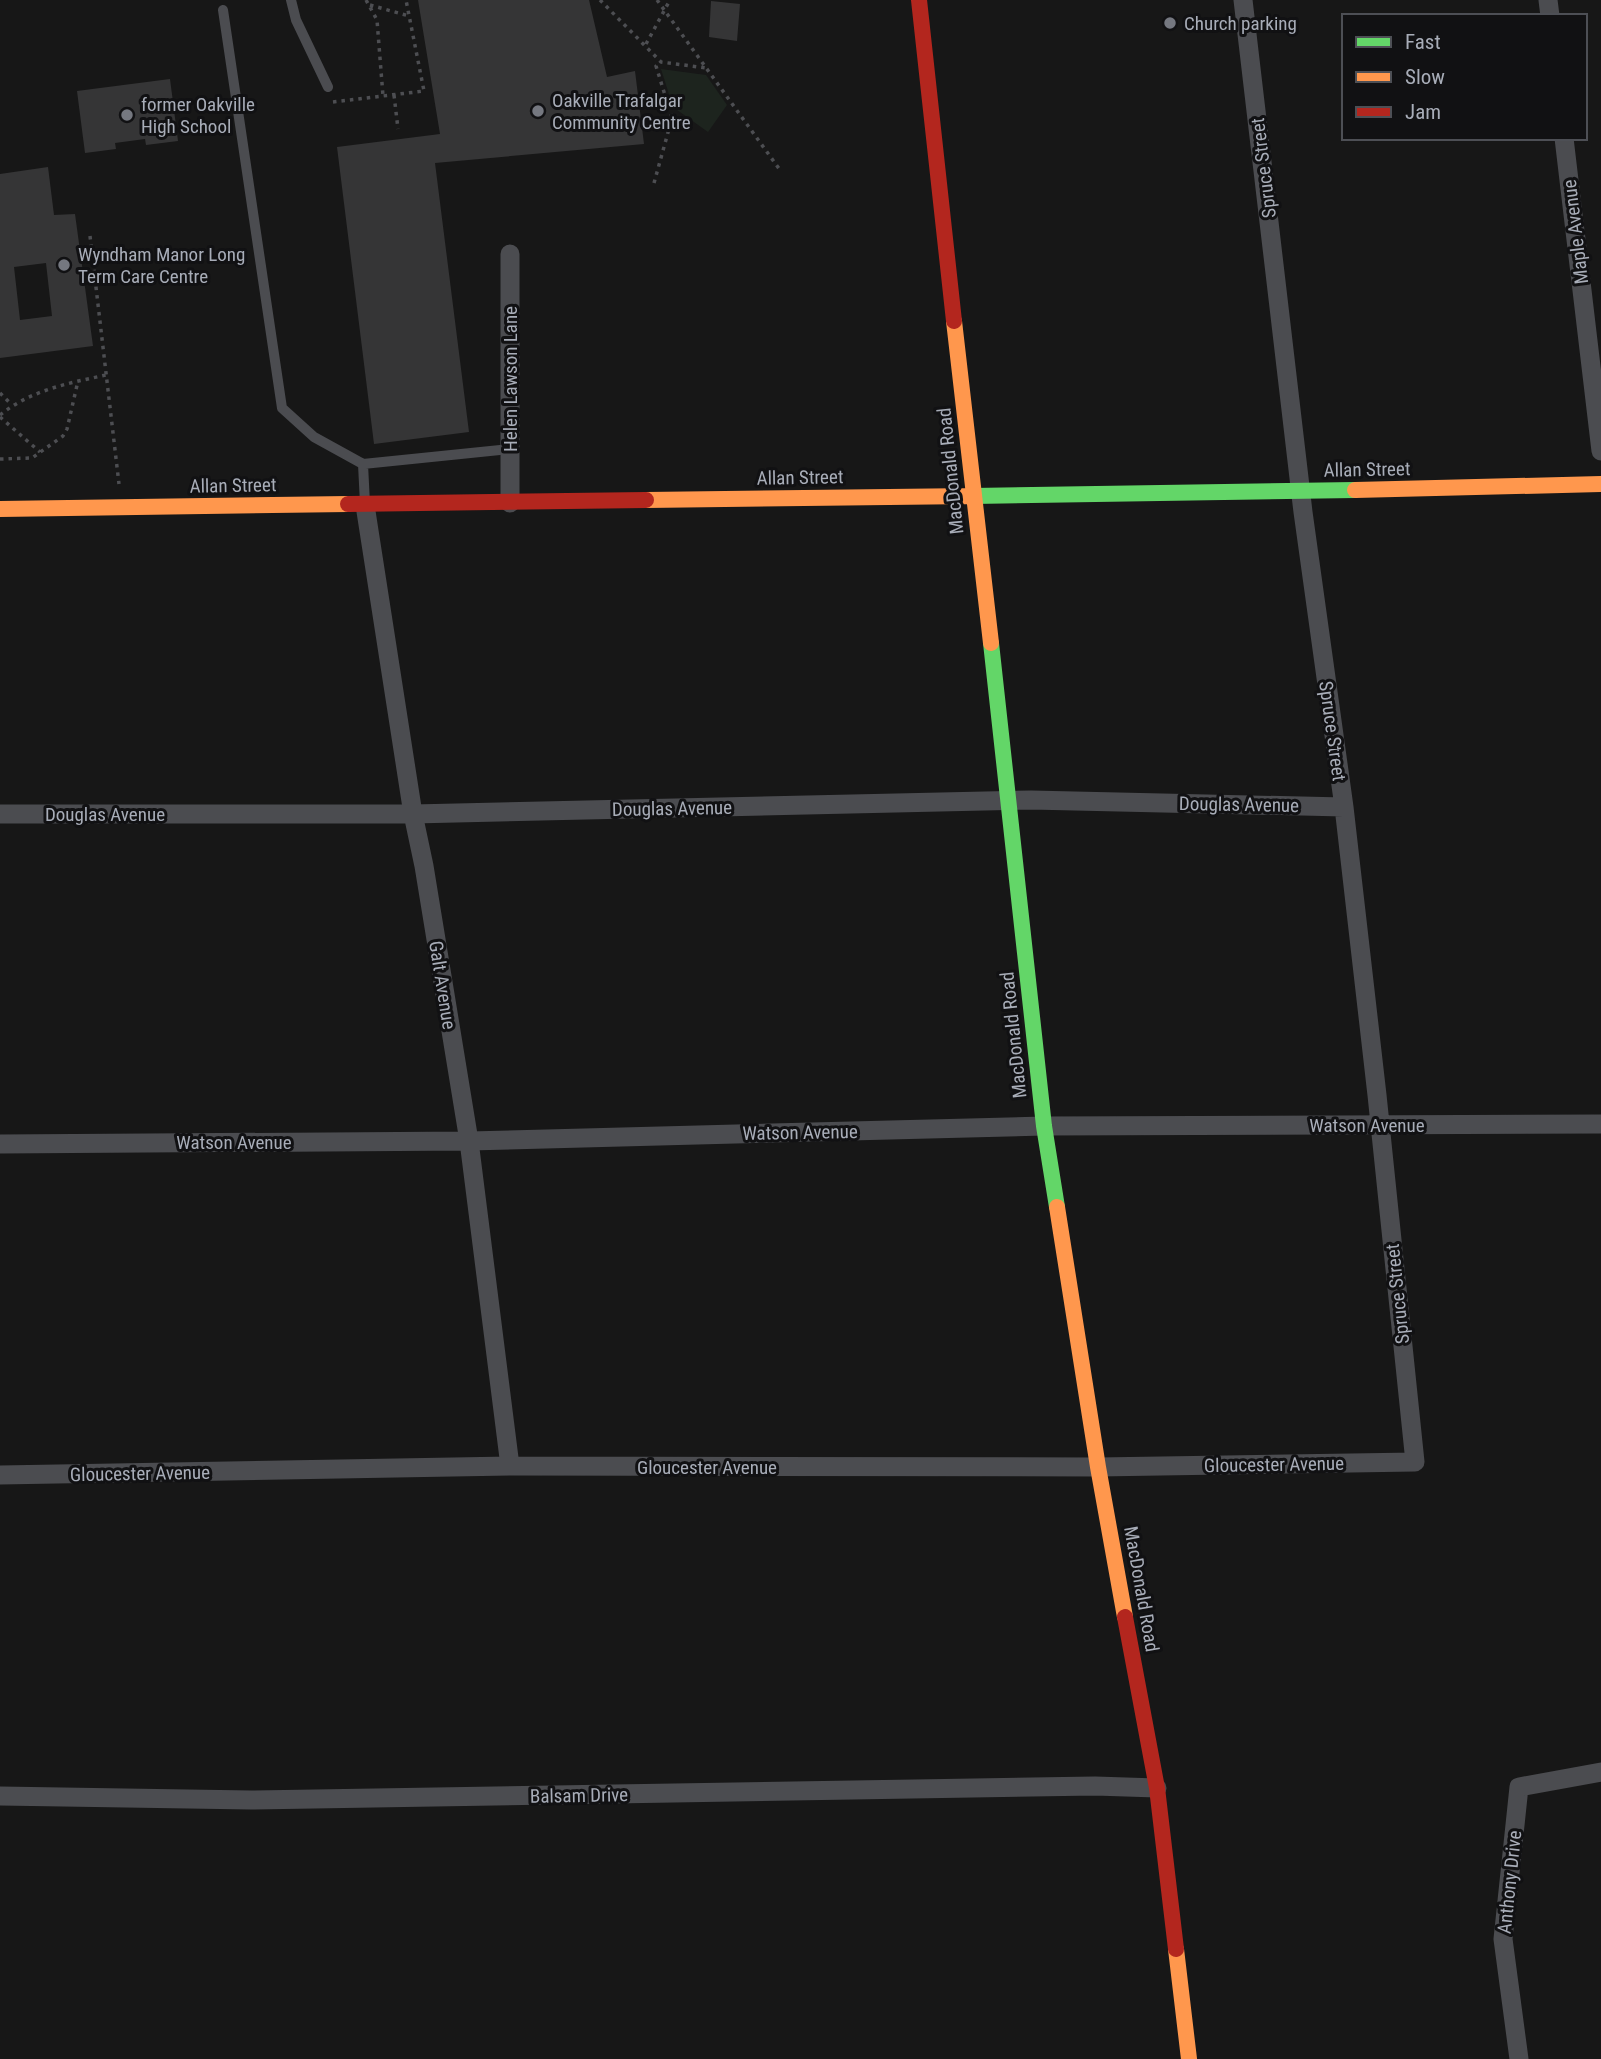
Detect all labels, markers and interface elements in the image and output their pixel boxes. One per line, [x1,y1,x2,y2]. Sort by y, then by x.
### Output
place label: Church parking [1184,12,1297,35]
legend [1342,14,1587,140]
marker: Church parking [1162,15,1178,31]
text: Fast [1405,30,1441,54]
text: Slow [1405,65,1445,89]
place label: Oakville Trafalgar Community Centre [552,89,691,134]
place label: former Oakville High School [141,93,255,138]
text: Jam [1405,100,1441,124]
marker: Oakville Trafalgar Community Centre [530,103,546,119]
marker: former Oakville High School [119,107,135,123]
street label: Spruce Street [1246,117,1281,219]
street label: Maple Avenue [1558,178,1593,286]
place label: Wyndham Manor Long Term Care Centre [78,243,245,288]
marker: Wyndham Manor Long Term Care Centre [56,257,72,273]
street label: Helen Lawson Lane [499,306,522,452]
street label: MacDonald Road [932,406,969,535]
street label: Allan Street [1323,457,1411,482]
street label: Allan Street [756,465,844,490]
street label: Allan Street [189,473,277,498]
street label: Spruce Street [1314,680,1351,783]
street label: Douglas Avenue [1179,792,1299,817]
street label: Douglas Avenue [612,796,732,821]
street label: Douglas Avenue [45,803,165,826]
street label: Galt Avenue [424,939,461,1031]
street label: MacDonald Road [995,970,1032,1099]
street label: Watson Avenue [1309,1114,1425,1137]
street label: Watson Avenue [742,1120,858,1145]
street label: Watson Avenue [176,1131,292,1154]
street label: Spruce Street [1381,1243,1414,1345]
street label: Gloucester Avenue [1204,1452,1344,1477]
street label: Gloucester Avenue [637,1456,777,1479]
street label: Gloucester Avenue [70,1461,210,1486]
street label: MacDonald Road [1119,1524,1164,1654]
street label: Balsam Drive [530,1783,628,1808]
street label: Anthony Drive [1493,1829,1526,1935]

